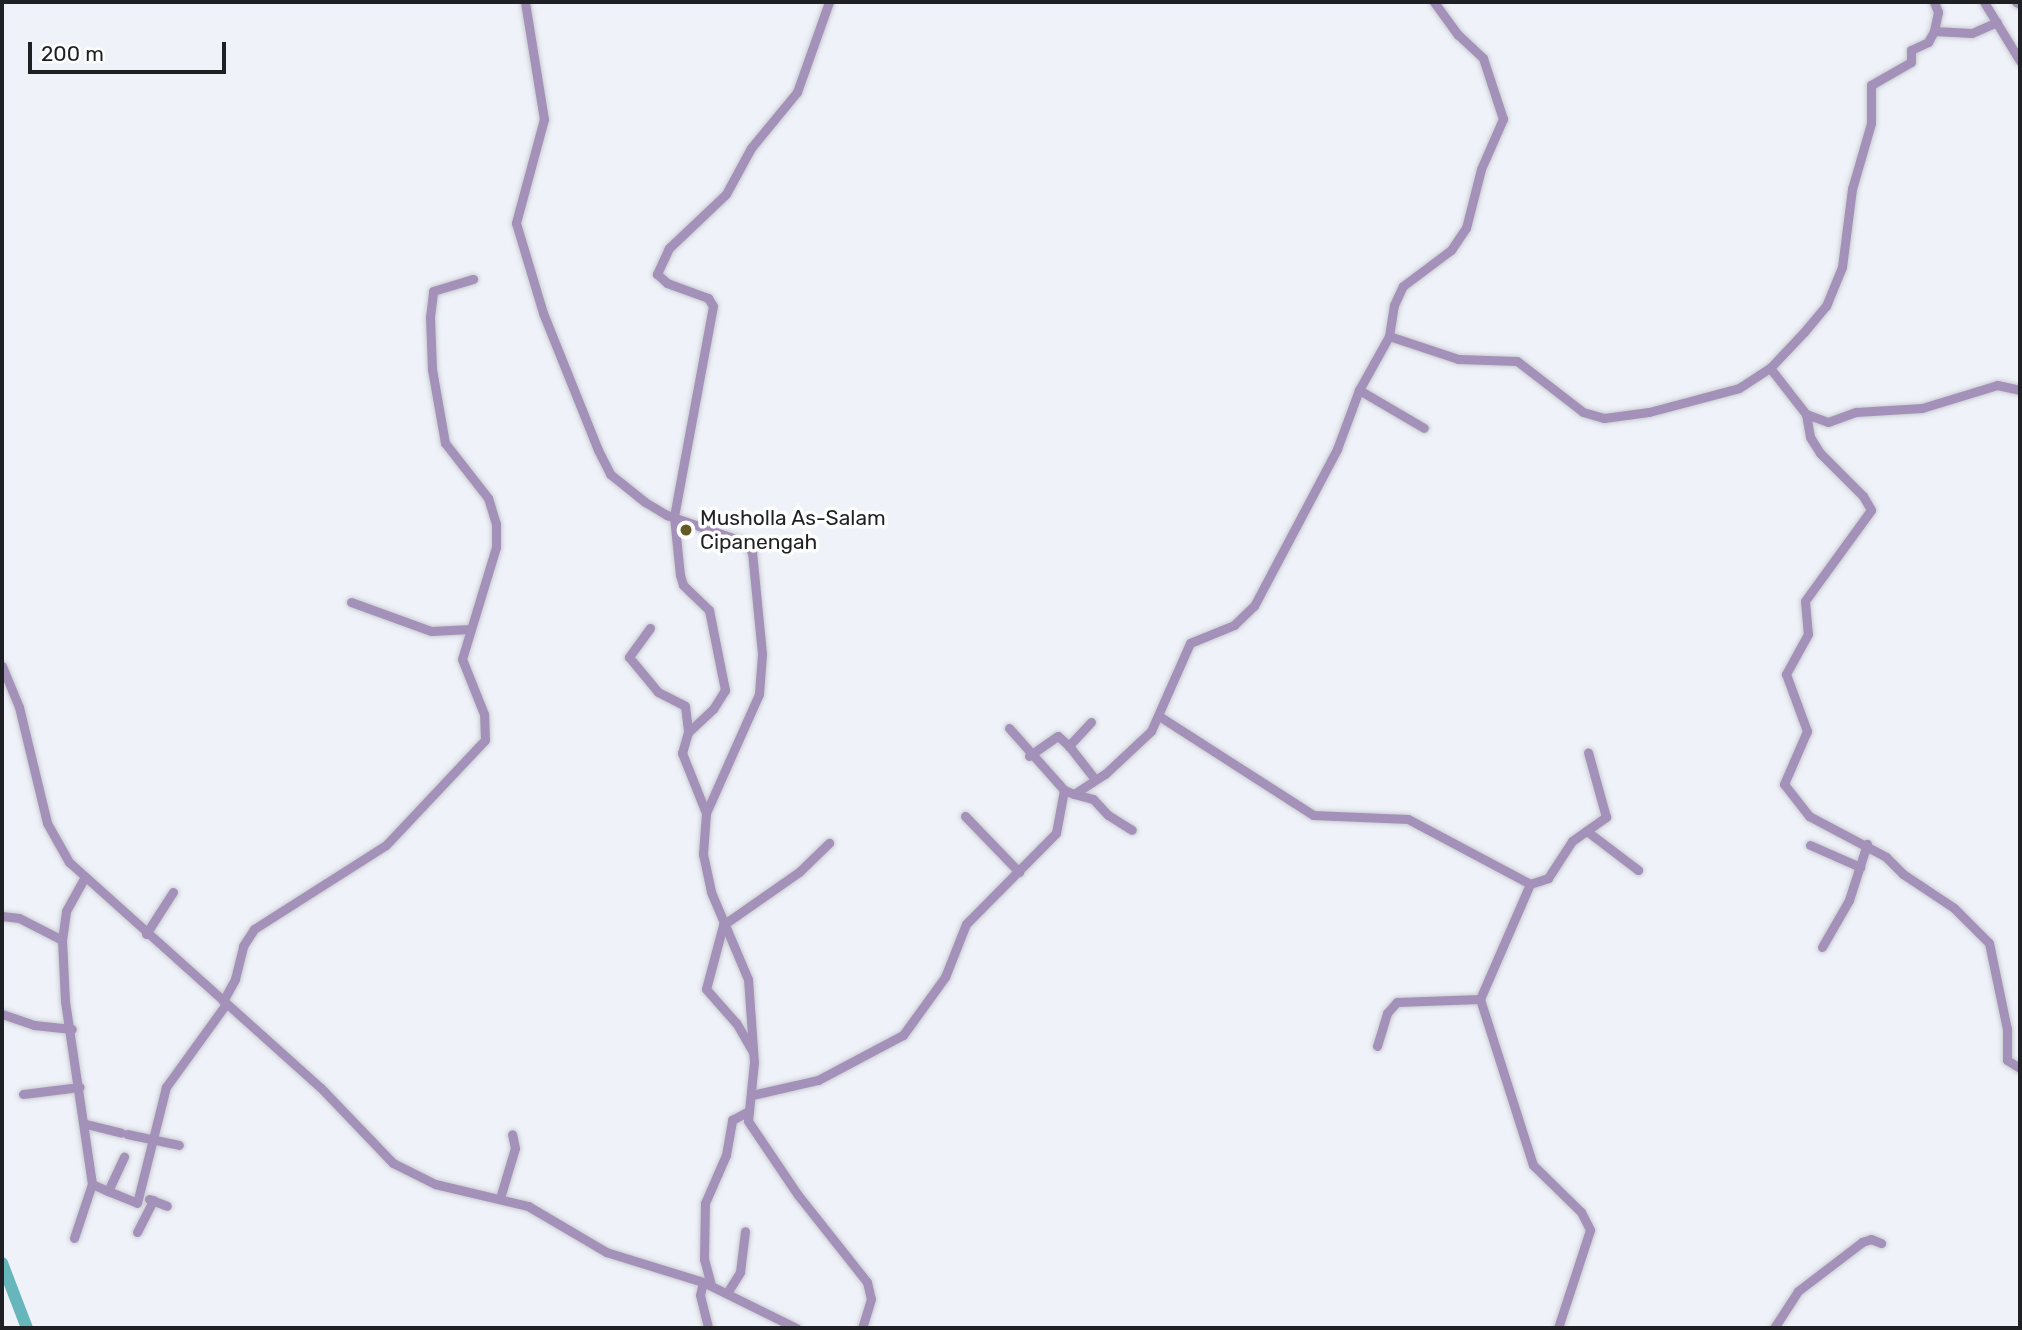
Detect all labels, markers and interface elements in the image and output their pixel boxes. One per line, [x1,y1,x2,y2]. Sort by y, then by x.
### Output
scale bar [32,28,229,72]
text: 200 m [41,41,104,66]
place label: Musholla As-Salam Cipanengah [700,505,886,555]
marker: Musholla As-Salam Cipanengah [678,522,694,538]

